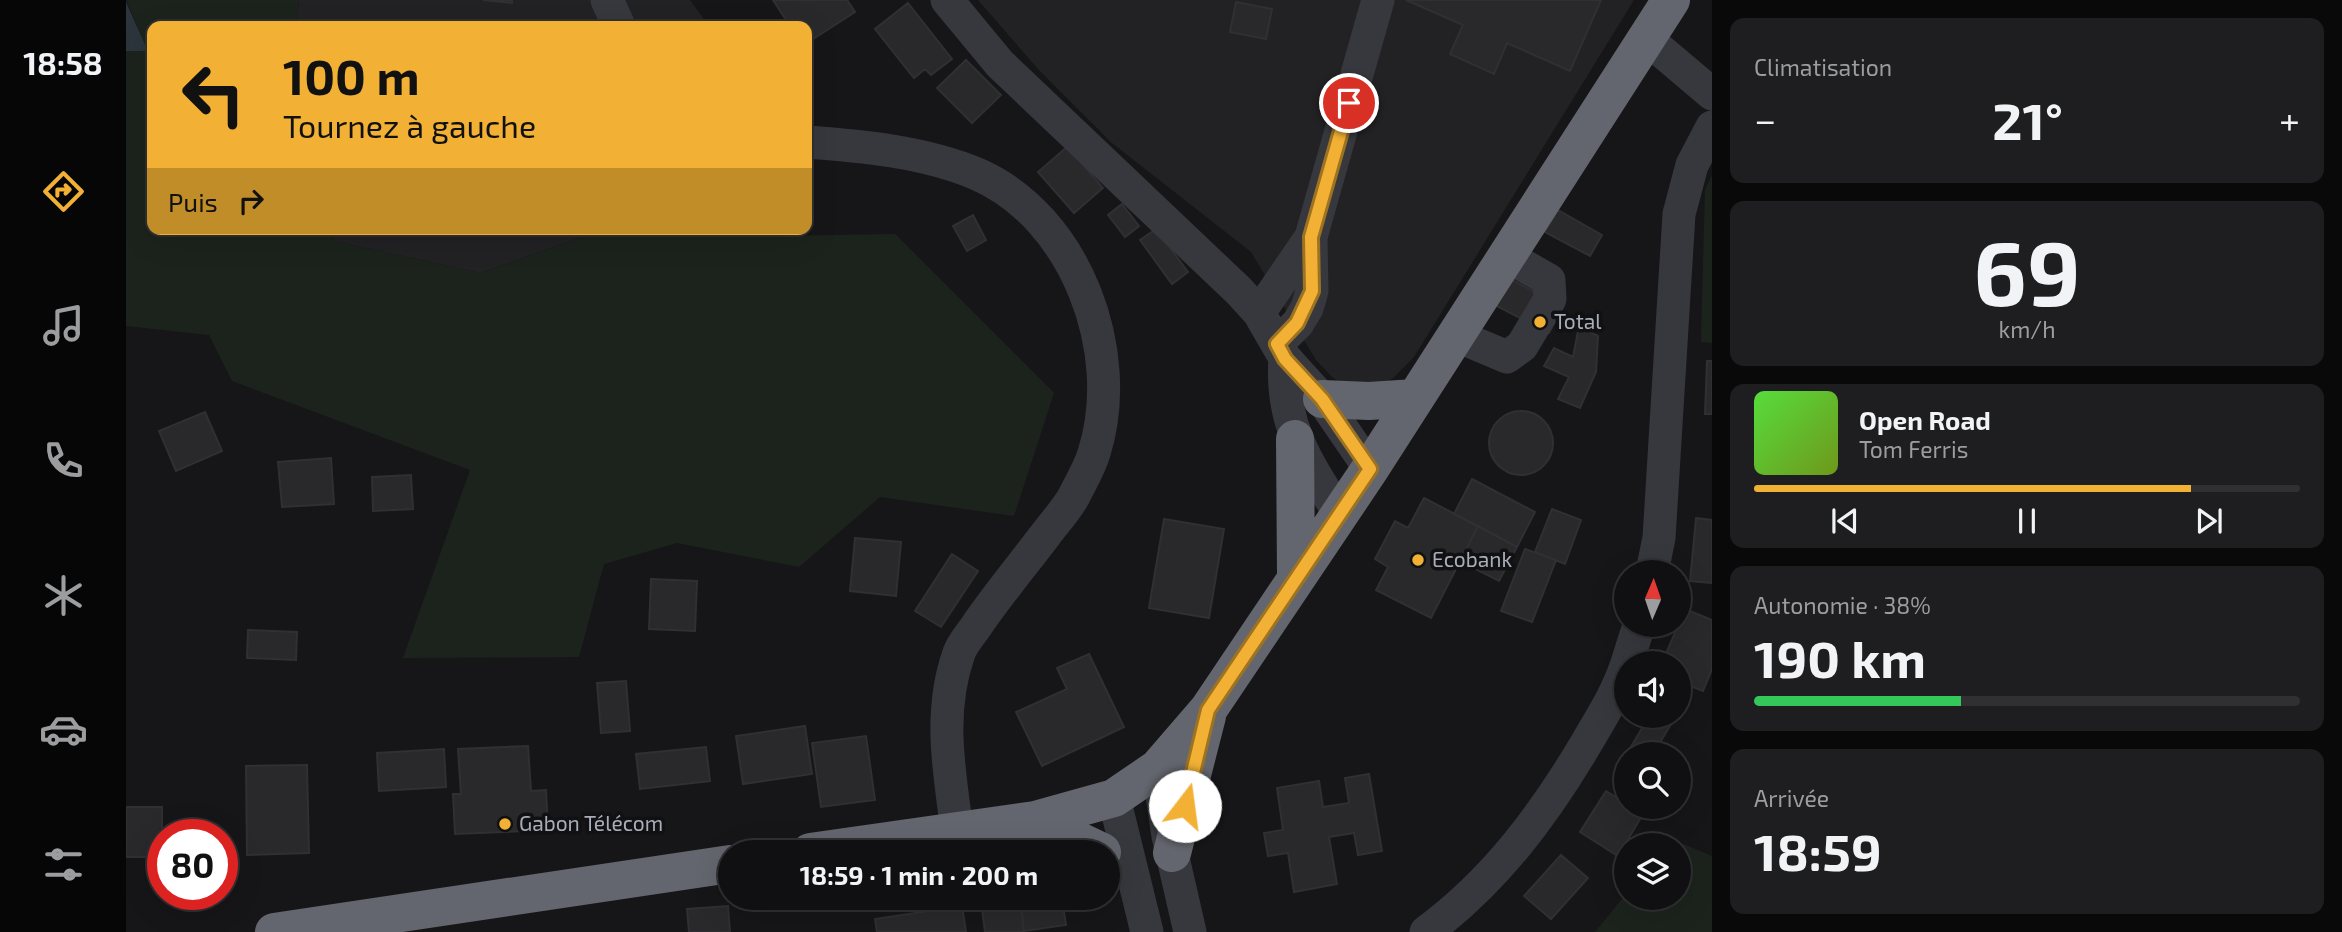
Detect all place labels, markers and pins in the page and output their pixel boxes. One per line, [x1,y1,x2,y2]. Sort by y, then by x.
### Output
pin [1319,73,1379,133]
place label: Total [1554,308,1602,333]
marker: Total [1532,314,1548,330]
place label: Ecobank [1432,546,1512,571]
marker: Ecobank [1410,552,1426,568]
place label: Gabon Télécom [519,810,663,835]
marker: Gabon Télécom [497,816,513,832]

